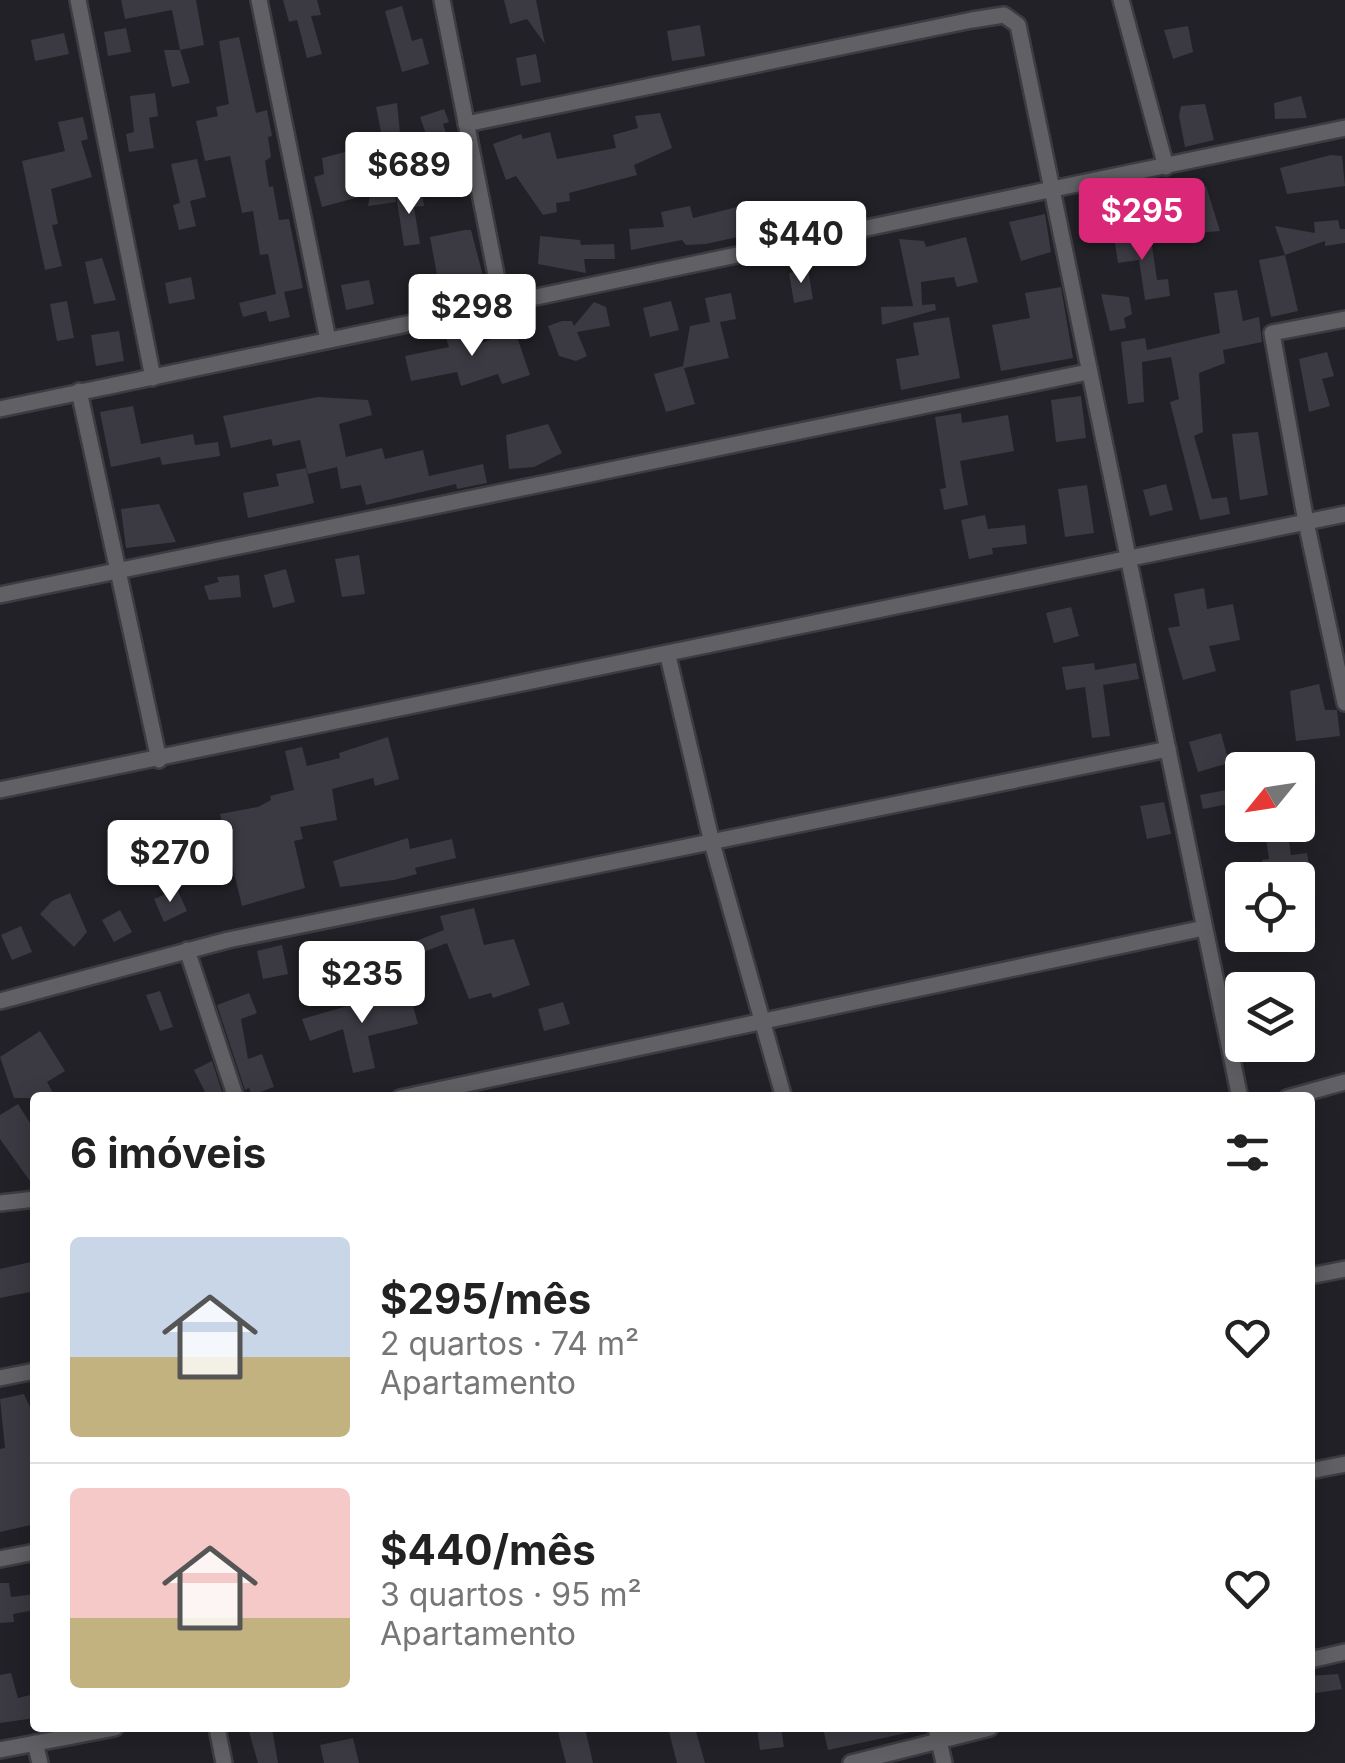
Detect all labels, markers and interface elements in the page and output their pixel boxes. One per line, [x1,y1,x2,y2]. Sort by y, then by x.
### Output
pin: $689 [350,132,468,217]
text: $689 [367,145,451,184]
pin: $295 [1083,178,1201,263]
text: $295 [1101,191,1183,230]
pin: $440 [742,201,860,286]
text: $440 [758,214,844,253]
pin: $298 [413,274,531,359]
text: $298 [431,287,513,326]
north arrow [1225,752,1315,842]
map controls [1225,752,1315,1062]
pin: $270 [111,820,229,905]
text: $270 [130,833,210,872]
button: locate [1225,862,1315,952]
pin: $235 [303,941,421,1026]
text: $235 [321,954,403,993]
button: layers [1225,972,1315,1062]
icon: filters [1220,1125,1275,1180]
text: 6 imóveis [70,1127,266,1178]
text: $295/mês [380,1273,591,1324]
icon: home [150,1277,270,1397]
icon: heart [1220,1310,1275,1365]
text: 2 quartos · 74 m² [380,1324,639,1363]
text: Apartamento [380,1363,576,1402]
text: $440/mês [380,1524,596,1575]
icon: home [150,1528,270,1648]
icon: heart [1220,1561,1275,1616]
text: 3 quartos · 95 m² [380,1575,642,1614]
text: Apartamento [380,1614,576,1653]

